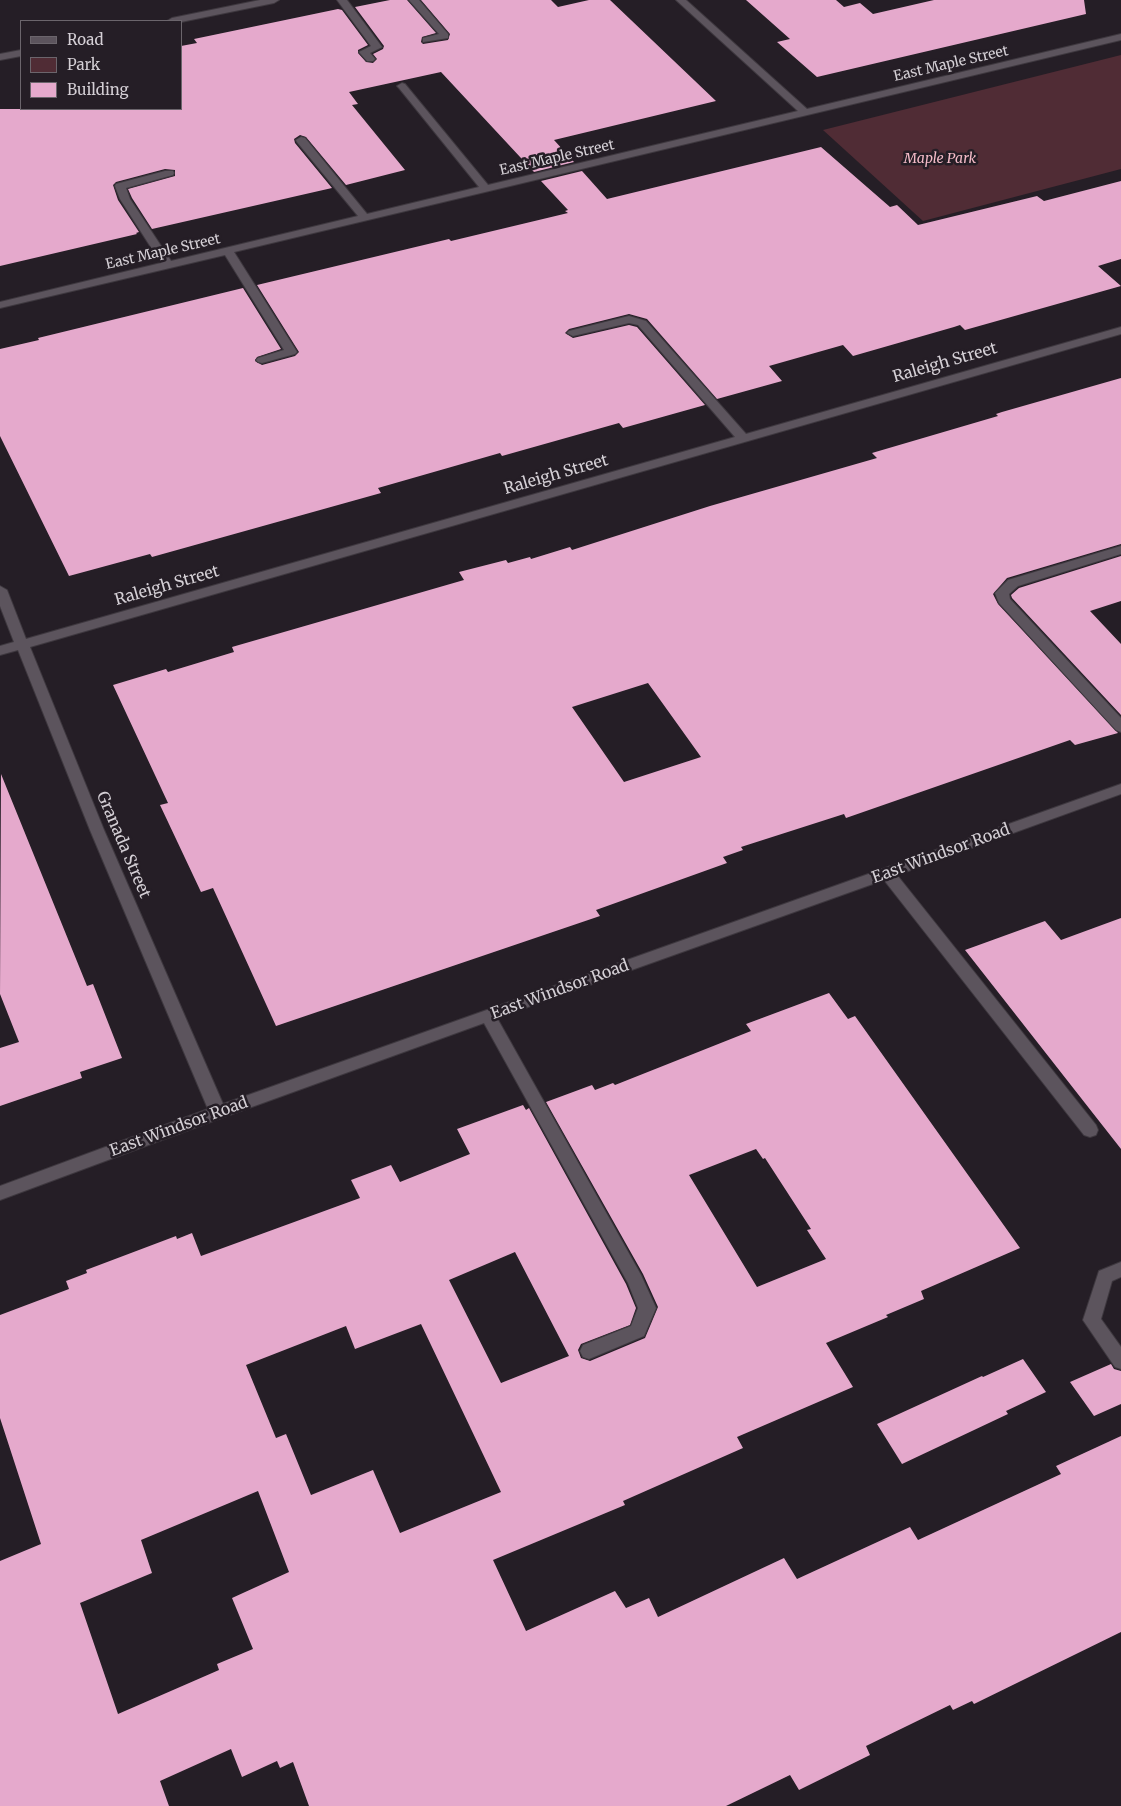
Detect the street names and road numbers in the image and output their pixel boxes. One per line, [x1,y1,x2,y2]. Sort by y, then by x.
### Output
street label: East Maple Street [892,43,1010,85]
street label: East Maple Street [498,137,616,179]
street label: East Maple Street [104,231,222,273]
street label: Raleigh Street [891,339,999,387]
street label: Raleigh Street [502,451,610,499]
street label: Raleigh Street [113,562,221,610]
street label: Granada Street [92,789,154,901]
street label: East Windsor Road [869,820,1013,888]
street label: East Windsor Road [488,956,632,1024]
street label: East Windsor Road [107,1093,251,1161]

